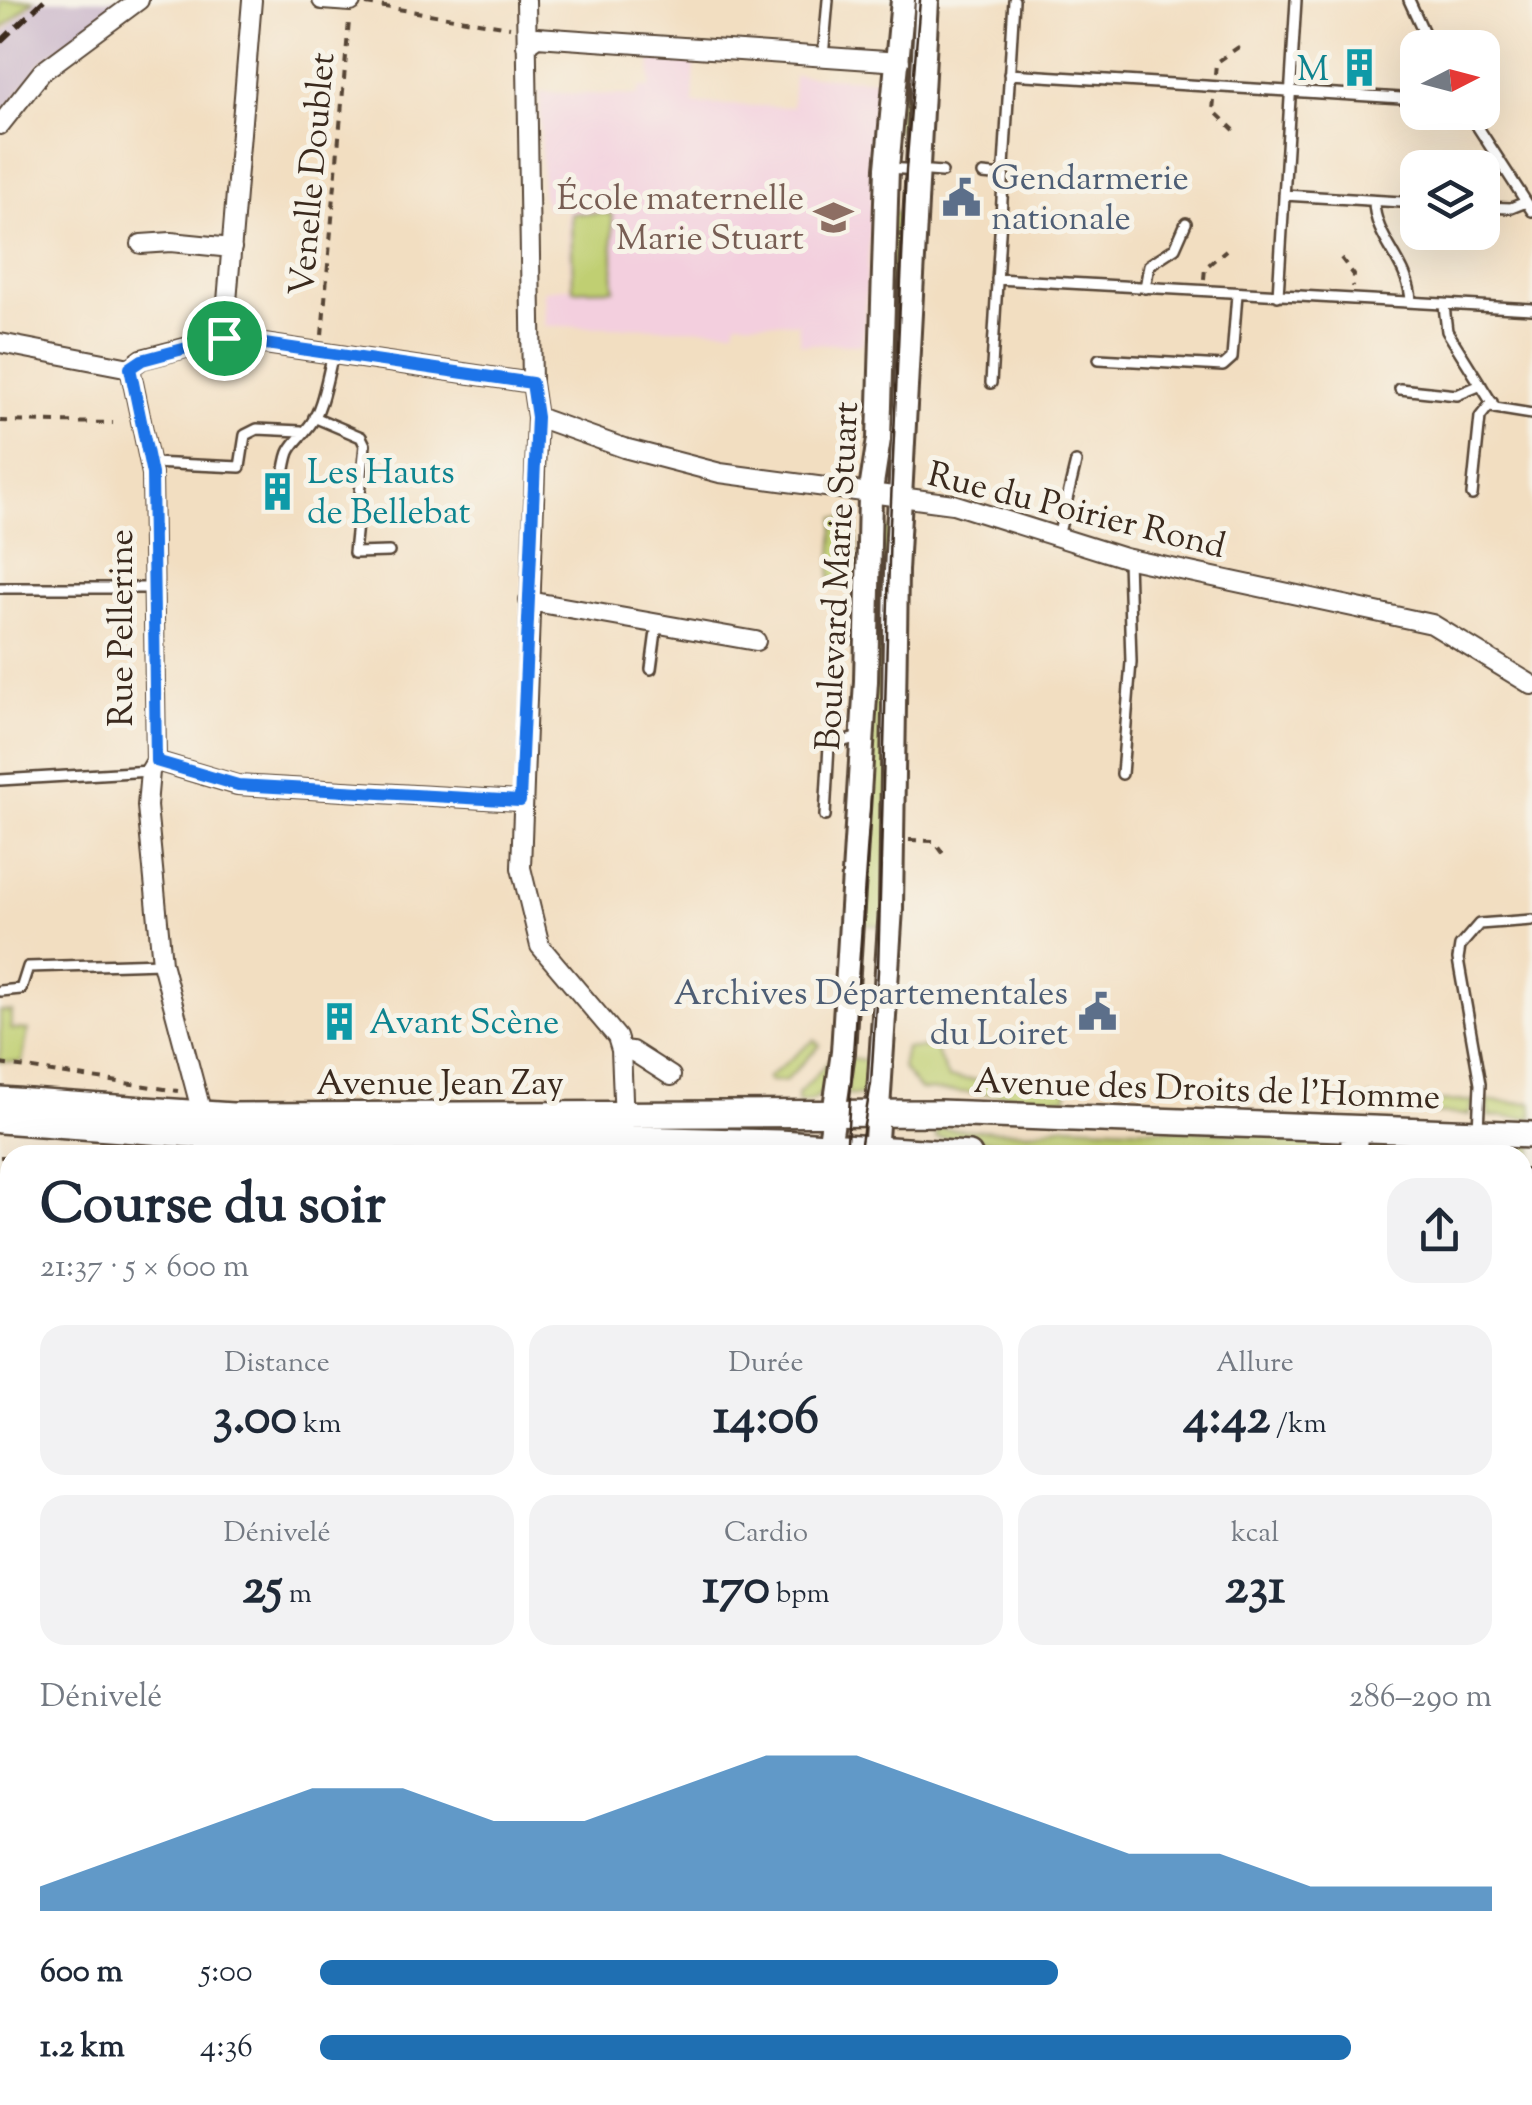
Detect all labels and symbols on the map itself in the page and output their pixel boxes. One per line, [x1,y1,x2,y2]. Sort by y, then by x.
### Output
north arrow [1400,30,1500,130]
place label: M [1297,46,1329,97]
building icon: M [1338,47,1380,89]
street label: Venelle Doublet [278,51,351,298]
place label: Gendarmerie nationale [991,155,1189,246]
place label: École maternelle Marie Stuart [557,175,804,266]
public building icon: Gendarmerie nationale [940,176,982,218]
school or university icon: École maternelle Marie Stuart [813,196,855,238]
pin [182,296,267,381]
street label: Boulevard Marie Stuart [805,401,874,752]
place label: Les Hauts de Bellebat [307,449,470,540]
street label: Rue du Poirier Rond [922,451,1231,574]
building icon: Les Hauts de Bellebat [256,470,298,512]
street label: Rue Pellerine [98,529,149,727]
place label: Archives Départementales du Loiret [673,970,1068,1061]
public building icon: Archives Départementales du Loiret [1077,991,1119,1033]
place label: Avant Scène [369,999,559,1050]
building icon: Avant Scène [318,1000,360,1042]
street label: Avenue des Droits de l'Homme [973,1058,1441,1125]
street label: Avenue Jean Zay [316,1060,564,1111]

